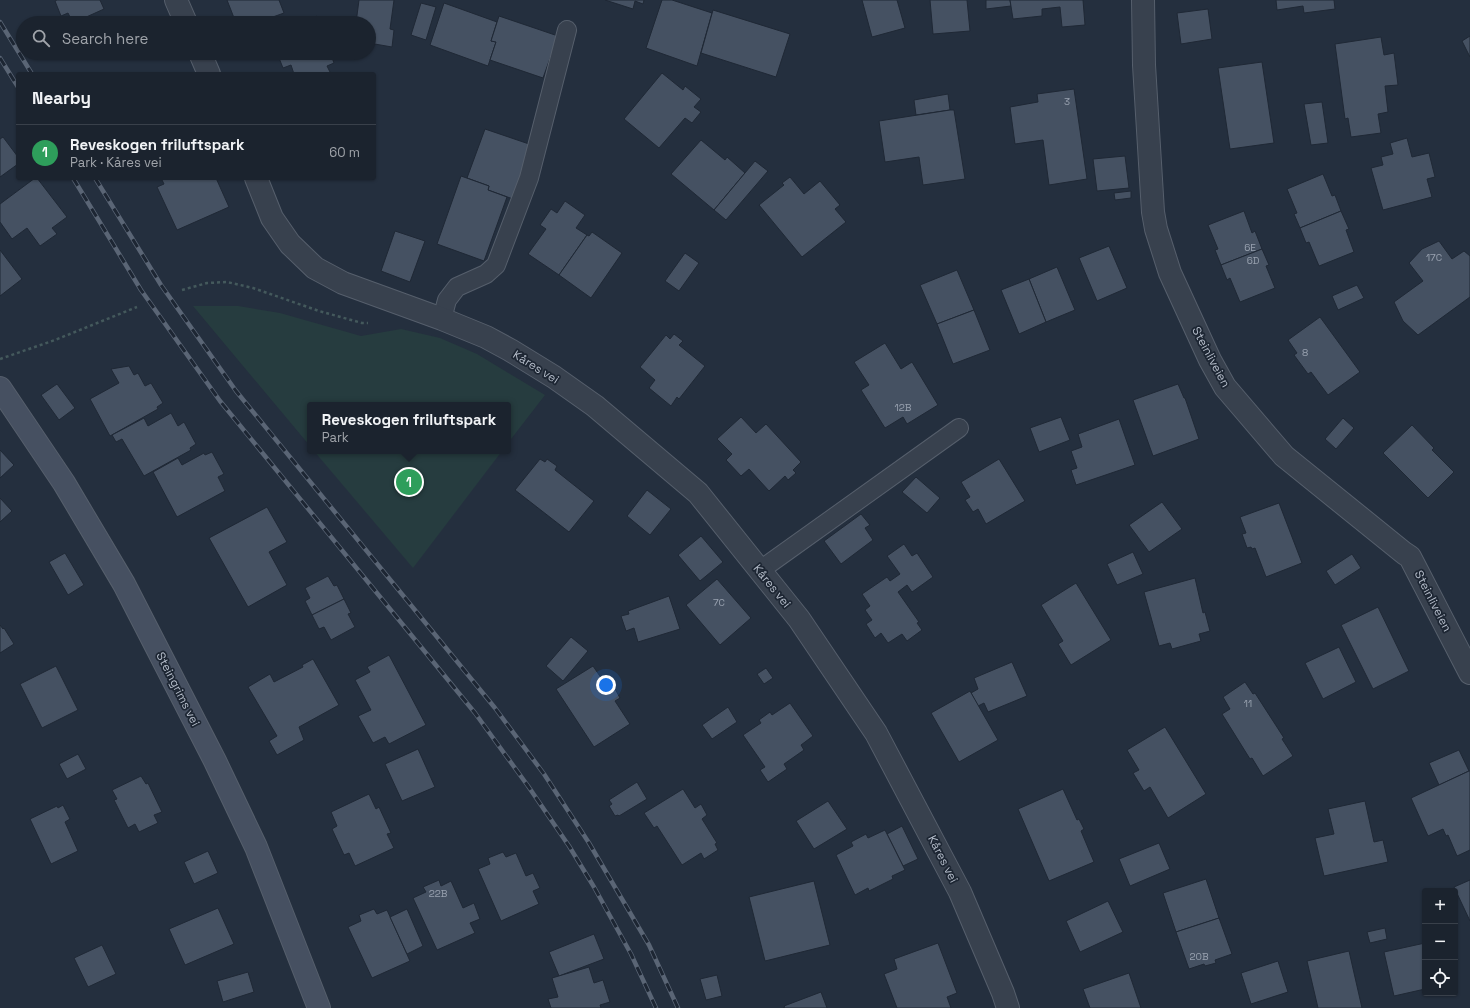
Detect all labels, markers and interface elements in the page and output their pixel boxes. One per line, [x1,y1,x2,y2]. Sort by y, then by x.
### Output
search box [16,16,376,60]
icon: search [30,27,52,49]
text: Search here [62,29,148,48]
text: Nearby [32,87,91,109]
house number: 3 [1064,95,1070,108]
text: Reveskogen friluftspark [70,135,244,154]
text: 1 [42,144,48,161]
text: 60 m [329,144,360,161]
text: Park · Kåres vei [70,154,162,171]
house number: 6E [1244,241,1256,254]
house number: 17C [1426,251,1442,264]
house number: 6D [1247,254,1260,267]
street label: Steinliveien [1188,324,1234,390]
house number: 8 [1302,346,1308,359]
street label: Kåres vei [510,347,562,387]
house number: 12B [895,401,912,414]
popup [307,402,511,454]
text: Reveskogen friluftspark [322,410,496,429]
text: Park [322,429,349,446]
pin: 1 [396,467,422,497]
street label: Kåres vei [750,561,794,611]
street label: Steinliveien [1411,568,1455,634]
house number: 7C [713,596,725,609]
street label: Steingrims vei [152,649,204,729]
your location [596,675,616,695]
house number: 11 [1244,697,1252,710]
street label: Kåres vei [924,833,962,886]
house number: 22B [429,887,448,900]
map controls [1422,888,1458,996]
button: + [1422,888,1458,924]
button: − [1422,924,1458,960]
house number: 20B [1189,950,1209,963]
button: locate [1422,960,1458,996]

